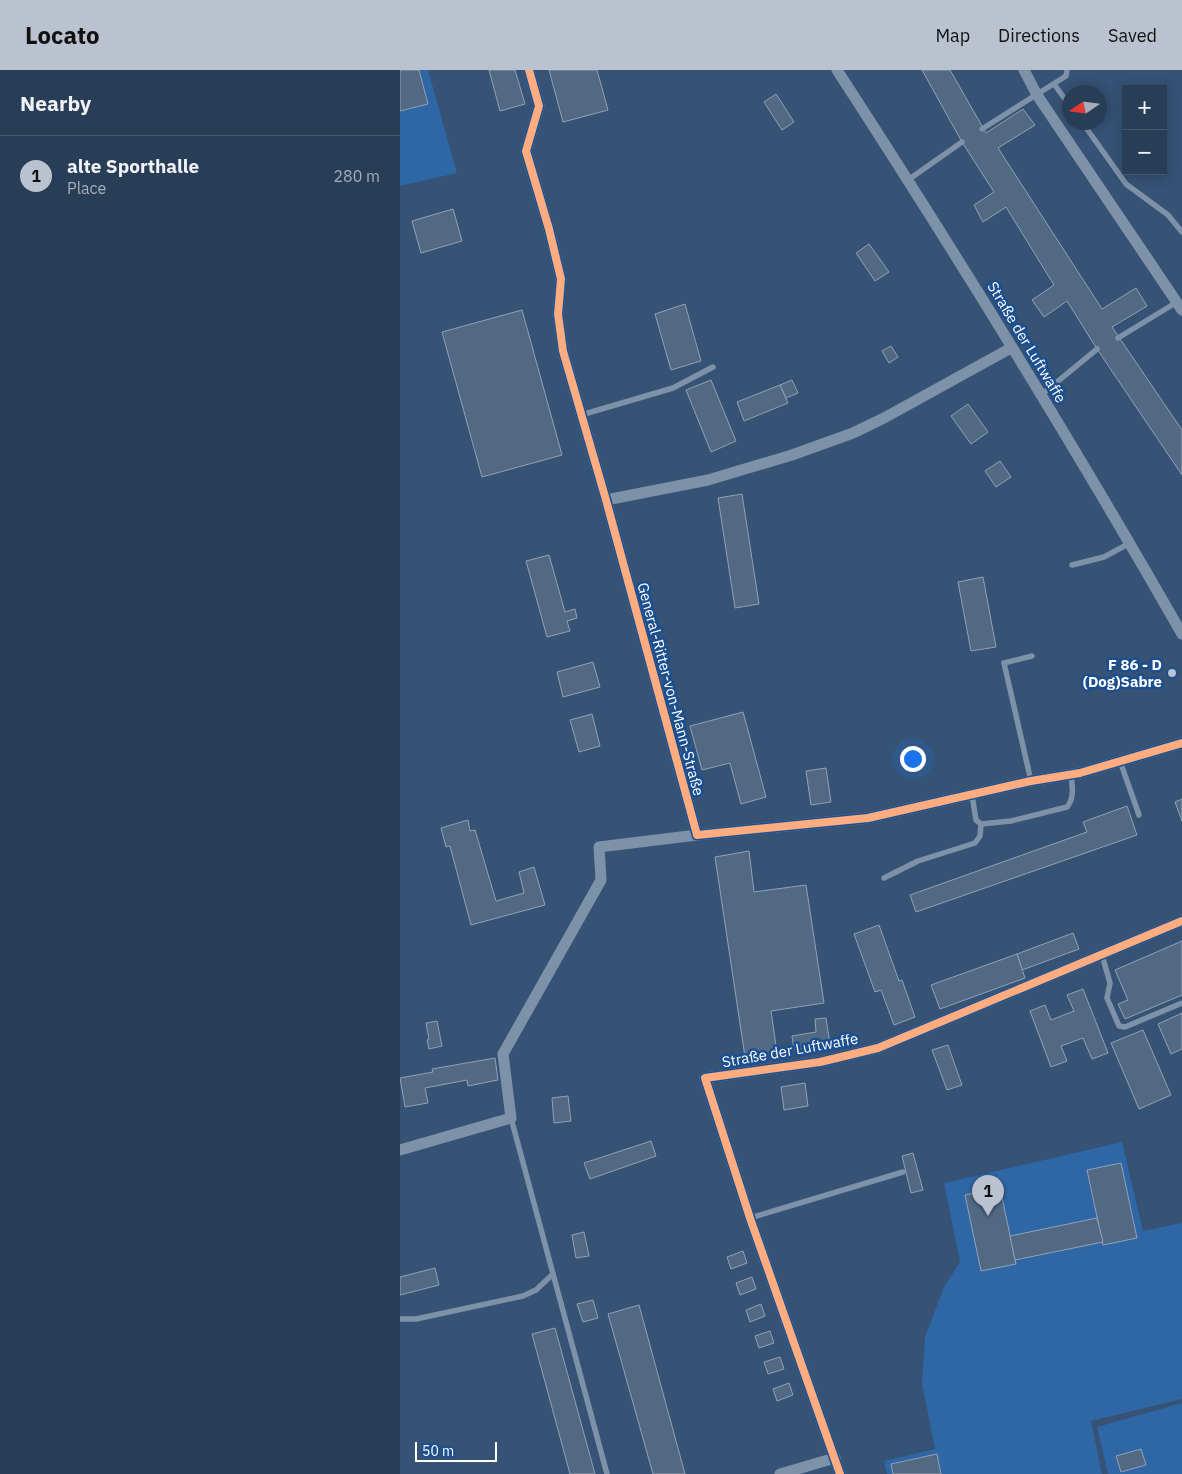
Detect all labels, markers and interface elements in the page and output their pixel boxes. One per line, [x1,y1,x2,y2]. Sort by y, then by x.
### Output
text: Locato [25,19,100,51]
text: Map [935,24,970,47]
text: Directions [998,24,1080,47]
text: Saved [1108,24,1157,47]
north arrow [1062,85,1107,130]
map controls [1122,85,1167,175]
button: + [1122,85,1167,130]
text: Nearby [20,89,91,117]
button: − [1122,130,1167,175]
text: alte Sporthalle [67,154,199,178]
text: 1 [31,166,41,186]
text: 280 m [333,166,380,186]
text: Place [67,178,106,198]
street label: Straße der Luftwaffe [983,278,1071,406]
street label: General-Ritter-von-Mann-Straße [633,580,709,798]
place label: F 86 - D (Dog)Sabre [1083,655,1162,691]
marker: F 86 - D (Dog)Sabre [1166,667,1178,679]
your location [900,746,926,772]
street label: Straße der Luftwaffe [720,1029,860,1071]
pin: 1 [972,1175,1004,1216]
scale bar [415,1439,498,1462]
text: 50 m [422,1442,454,1460]

